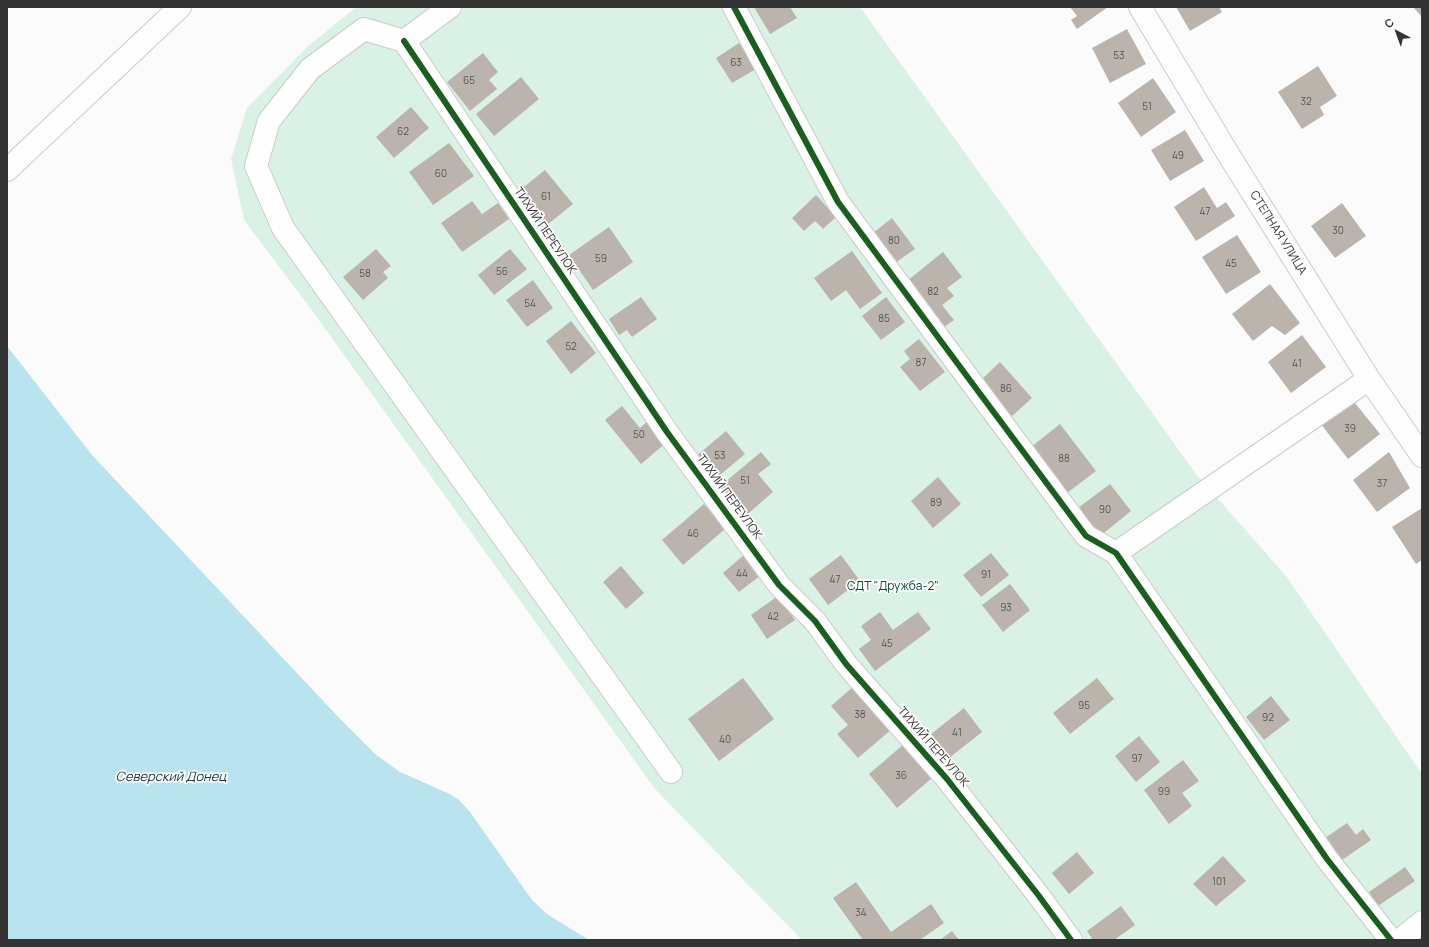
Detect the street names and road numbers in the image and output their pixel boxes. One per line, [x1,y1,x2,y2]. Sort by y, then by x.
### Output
street label: ТИХИЙ ПЕРЕУЛОК [511,185,579,277]
street label: СТЕПНАЯ УЛИЦА [1246,188,1310,278]
street label: ТИХИЙ ПЕРЕУЛОК [693,452,765,542]
street label: ТИХИЙ ПЕРЕУЛОК [894,704,972,790]

